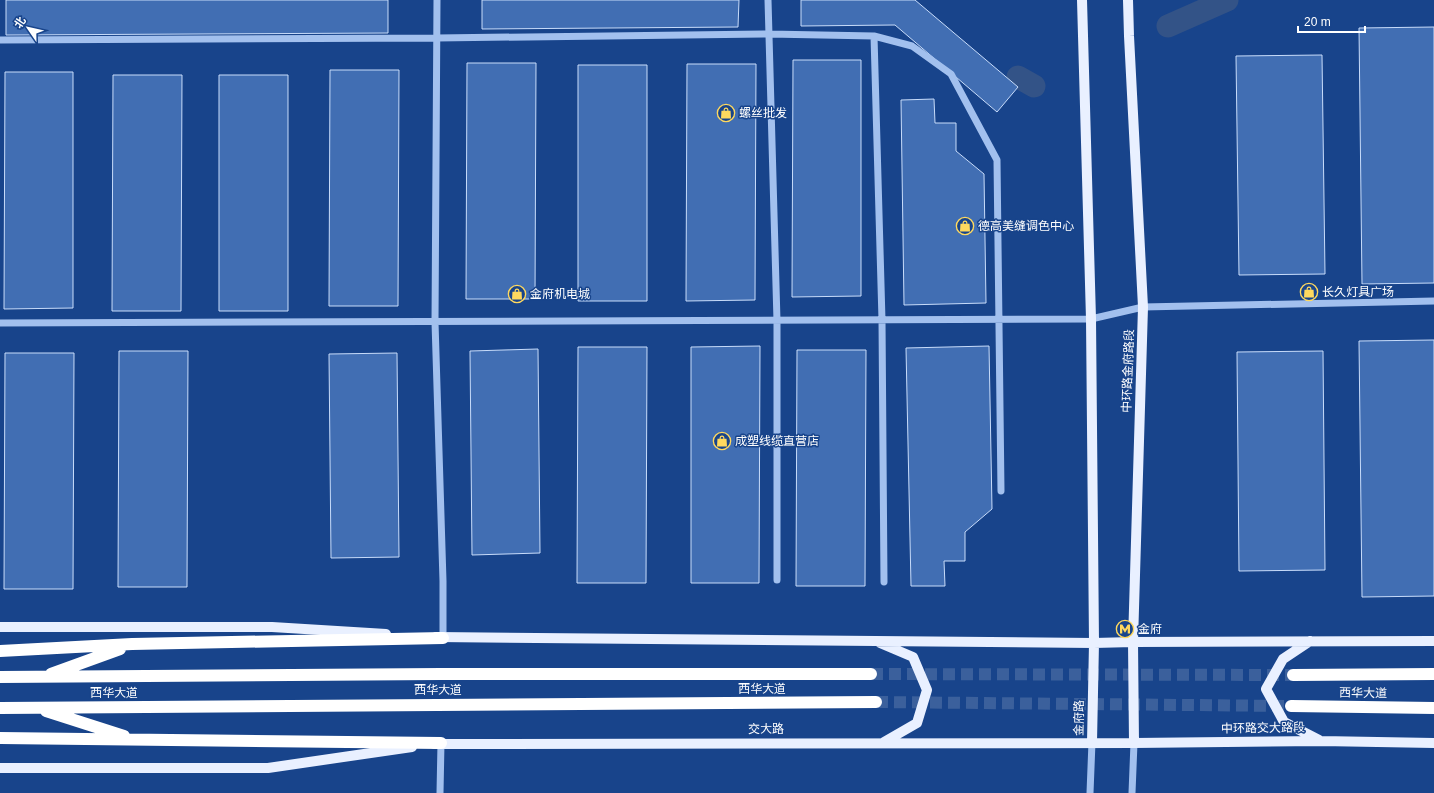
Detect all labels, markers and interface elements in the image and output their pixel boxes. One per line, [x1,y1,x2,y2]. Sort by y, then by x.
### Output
north arrow [8,8,48,48]
scale bar [1298,8,1365,34]
text: 北 [12,14,28,30]
text: 20 m [1304,15,1331,29]
shop icon: 螺丝批发 [716,103,736,123]
place label: 螺丝批发 [739,106,787,120]
shop icon: 德高美缝调色中心 [955,216,975,236]
place label: 德高美缝调色中心 [978,219,1074,233]
shop icon: 长久灯具广场 [1299,282,1319,302]
shop icon: 金府机电城 [507,284,527,304]
place label: 长久灯具广场 [1322,285,1394,299]
place label: 金府机电城 [530,287,590,301]
street label: 中环路金府路段 [1120,329,1136,413]
shop icon: 成塑线缆直营店 [712,431,732,451]
place label: 成塑线缆直营店 [735,434,819,448]
metro station icon: 金府 [1115,619,1135,639]
place label: 金府 [1138,622,1162,636]
street label: 西华大道 [738,682,786,696]
street label: 西华大道 [414,683,462,697]
street label: 西华大道 [90,686,138,700]
street label: 西华大道 [1339,686,1387,700]
street label: 金府路 [1072,700,1086,736]
street label: 中环路交大路段 [1221,720,1305,736]
street label: 交大路 [748,722,784,736]

